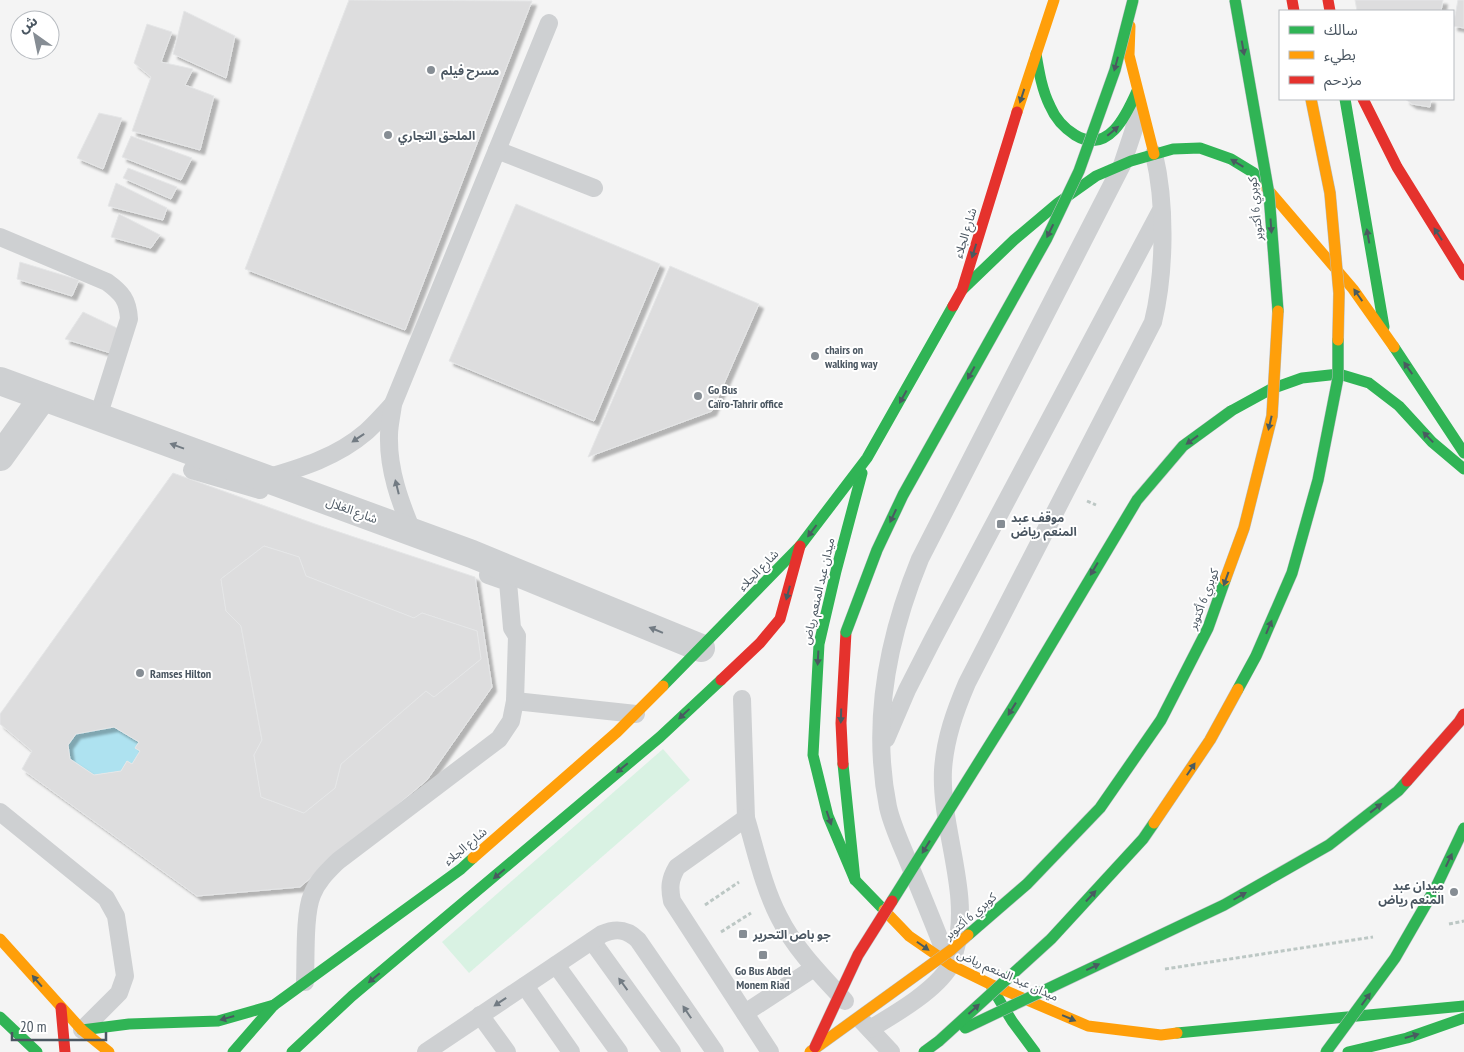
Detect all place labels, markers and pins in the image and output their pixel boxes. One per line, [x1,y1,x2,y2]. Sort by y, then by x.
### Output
place label: مسرح فيلم [441,63,499,80]
marker: مسرح فيلم [425,64,437,76]
place label: الملحق التجاري [398,128,475,145]
marker: الملحق التجاري [382,129,394,141]
place label: chairs on walking way [824,342,878,371]
marker: chairs on walking way [809,350,821,362]
place label: Go Bus Caïro-Tahrir office [708,382,783,411]
marker: Go Bus Caïro-Tahrir office [692,390,704,402]
place label: موقف عبد المنعم رياض [1011,510,1077,541]
marker: موقف عبد المنعم رياض [995,518,1007,530]
place label: Ramses Hilton [150,666,211,681]
marker: Ramses Hilton [134,667,146,679]
place label: ميدان عبد المنعم رياض [1378,878,1444,909]
marker: ميدان عبد المنعم رياض [1448,886,1460,898]
place label: جو باص التحرير [752,927,831,942]
marker: جو باص التحرير [737,928,749,940]
marker: Go Bus Abdel Monem Riad [757,949,769,961]
place label: Go Bus Abdel Monem Riad [735,963,791,992]

